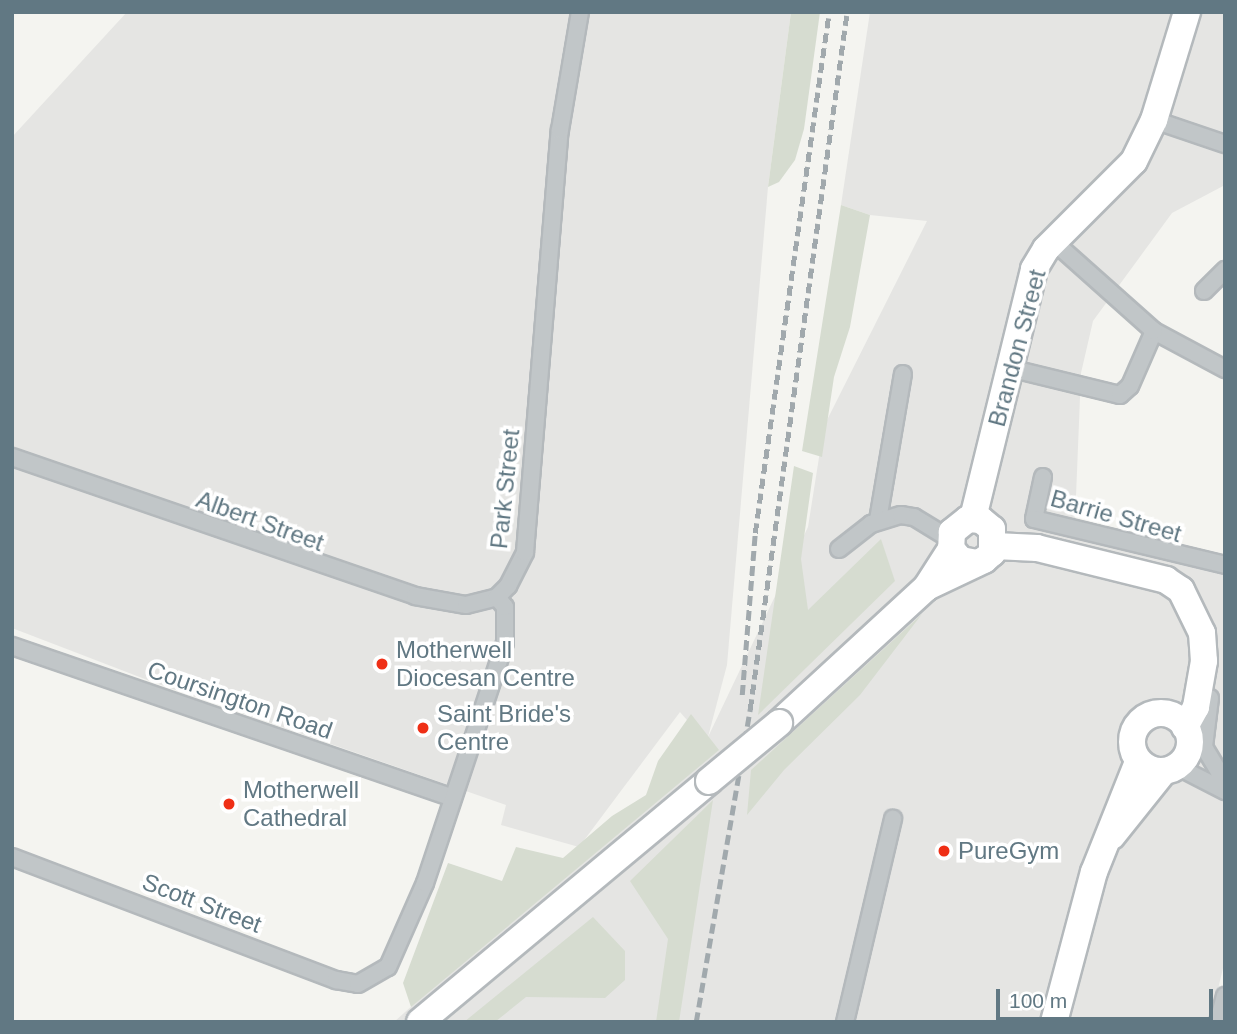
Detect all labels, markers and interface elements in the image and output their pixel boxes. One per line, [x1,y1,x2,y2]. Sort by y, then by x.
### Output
street label: Brandon Street [982,266,1052,430]
street label: Park Street [484,428,526,550]
street label: Barrie Street [1047,484,1185,548]
street label: Albert Street [192,485,328,557]
place label: Motherwell Diocesan Centre [396,636,575,692]
street label: Coursington Road [144,655,336,745]
marker: Motherwell Diocesan Centre [374,656,390,672]
place label: Saint Bride's Centre [437,700,571,756]
marker: Saint Bride's Centre [415,720,431,736]
place label: Motherwell Cathedral [243,776,359,832]
marker: Motherwell Cathedral [221,796,237,812]
place label: PureGym [958,837,1059,865]
marker: PureGym [936,843,952,859]
street label: Scott Street [138,867,266,939]
scale bar [999,974,1216,1018]
text: 100 m [1009,989,1067,1012]

